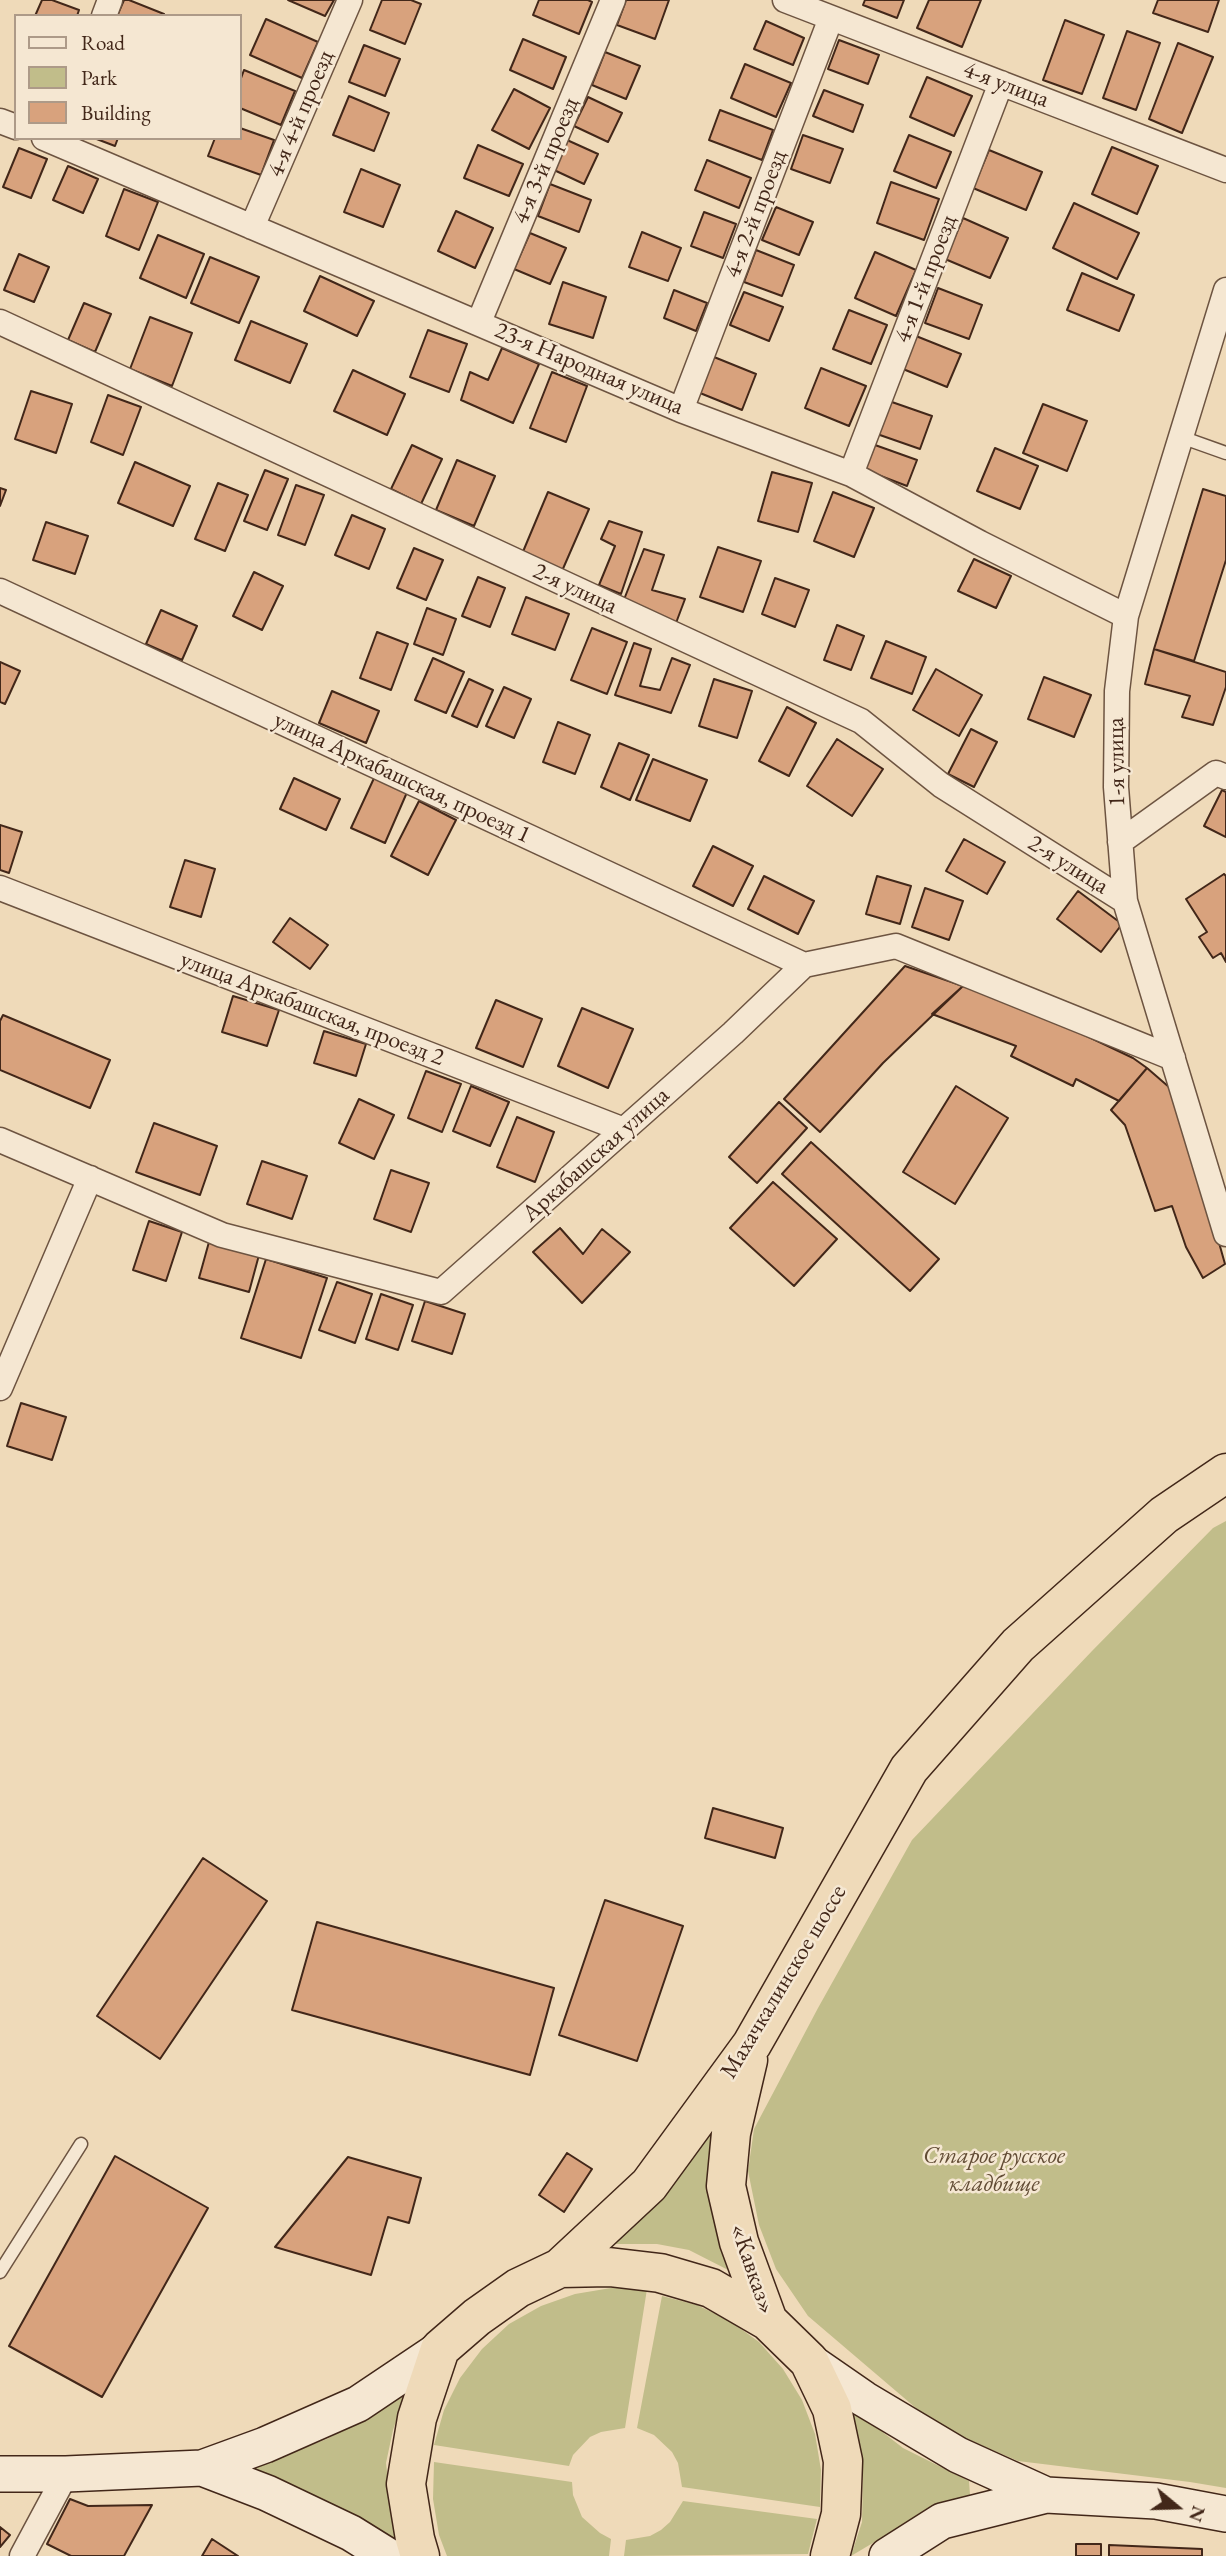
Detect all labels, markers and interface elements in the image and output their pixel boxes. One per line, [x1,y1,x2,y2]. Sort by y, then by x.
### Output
legend [14,14,242,140]
text: Road [81,29,125,56]
street label: 4-я 4-й проезд [261,46,341,182]
street label: 4-я улица [959,55,1053,115]
text: Park [81,64,117,91]
street label: 4-я 3-й проезд [506,93,586,229]
text: Building [81,99,151,126]
street label: 4-я 2-й проезд [718,146,794,282]
street label: 4-я 1-й проезд [888,211,964,347]
street label: 23-я Народная улица [490,316,688,422]
street label: 2-я улица [528,557,622,621]
street label: улица Аркабашская, проезд 1 [269,706,535,850]
street label: 1-я улица [1102,717,1132,807]
street label: 2-я улица [1022,829,1114,901]
street label: улица Аркабашская, проезд 2 [176,945,448,1073]
street label: Аркабашская улица [516,1081,676,1229]
street label: Махачкалинское шоссе [715,1880,853,2084]
park label: Старое русское кладбище [923,2142,1065,2198]
street label: «Кавказ» [723,2220,781,2318]
north arrow [1142,2472,1212,2542]
text: N [1183,2503,1212,2525]

